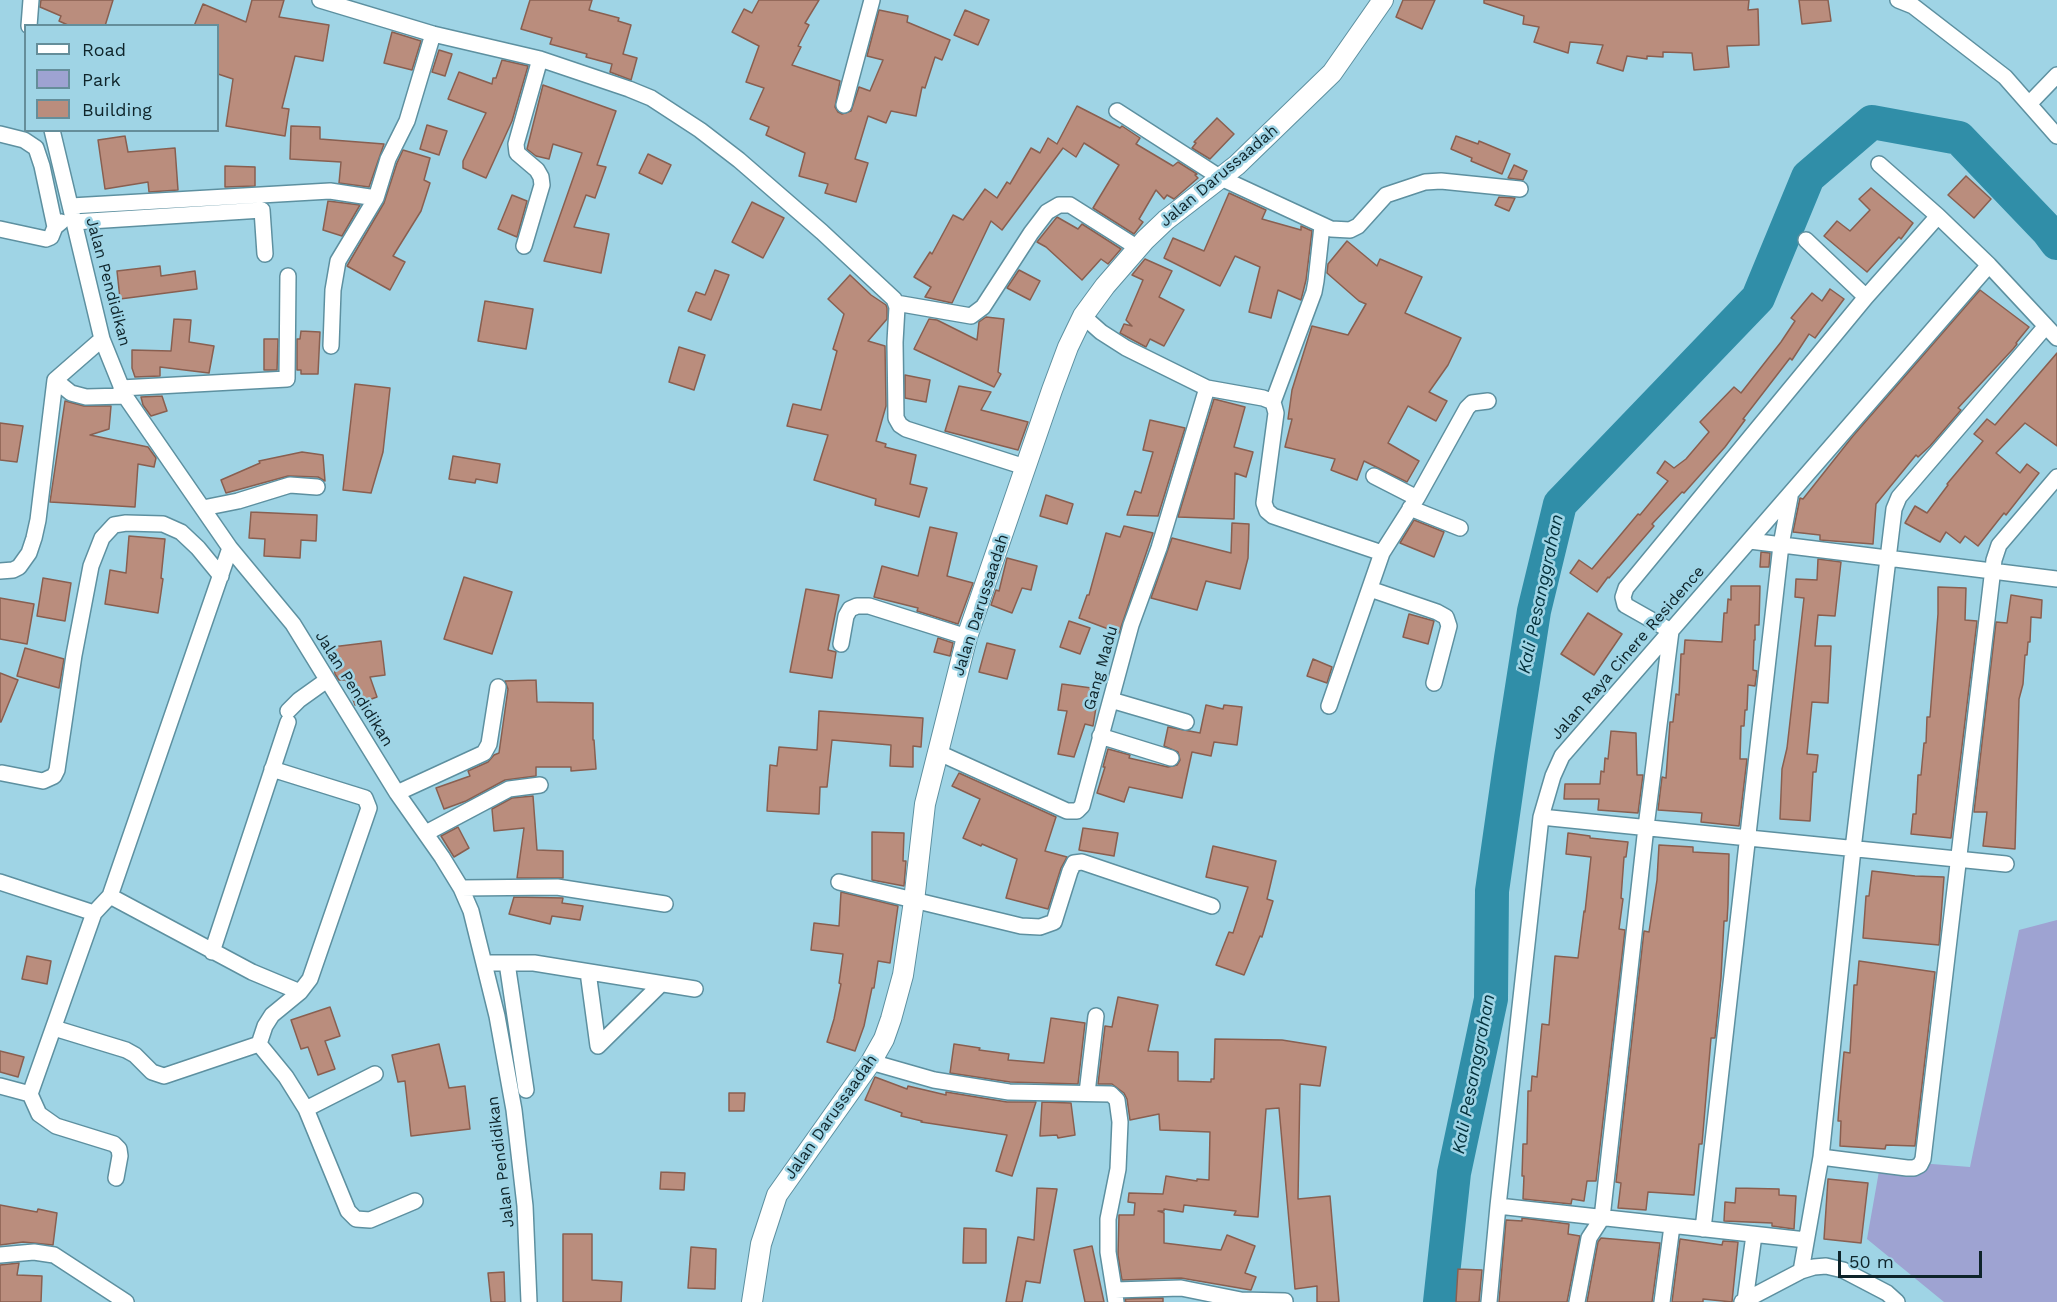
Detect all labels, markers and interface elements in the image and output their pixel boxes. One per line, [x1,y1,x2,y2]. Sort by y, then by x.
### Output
legend [24,24,219,132]
text: Road [82,39,126,60]
text: Park [82,69,121,90]
text: Building [82,99,152,120]
street label: Jalan Darussaadah [1156,121,1282,231]
street label: Jalan Pendidikan [82,216,134,348]
water label: Kali Pesanggrahan [1514,512,1568,676]
street label: Jalan Darussaadah [949,532,1013,678]
street label: Jalan Raya Cinere Residence [1547,562,1709,744]
street label: Gang Madu [1080,624,1122,712]
street label: Jalan Pendidikan [311,628,397,750]
water label: Kali Pesanggrahan [1448,992,1500,1156]
street label: Jalan Darussaadah [781,1051,881,1183]
street label: Jalan Pendidikan [483,1095,519,1229]
scale bar [1841,1239,1985,1277]
text: 50 m [1849,1251,1894,1272]

